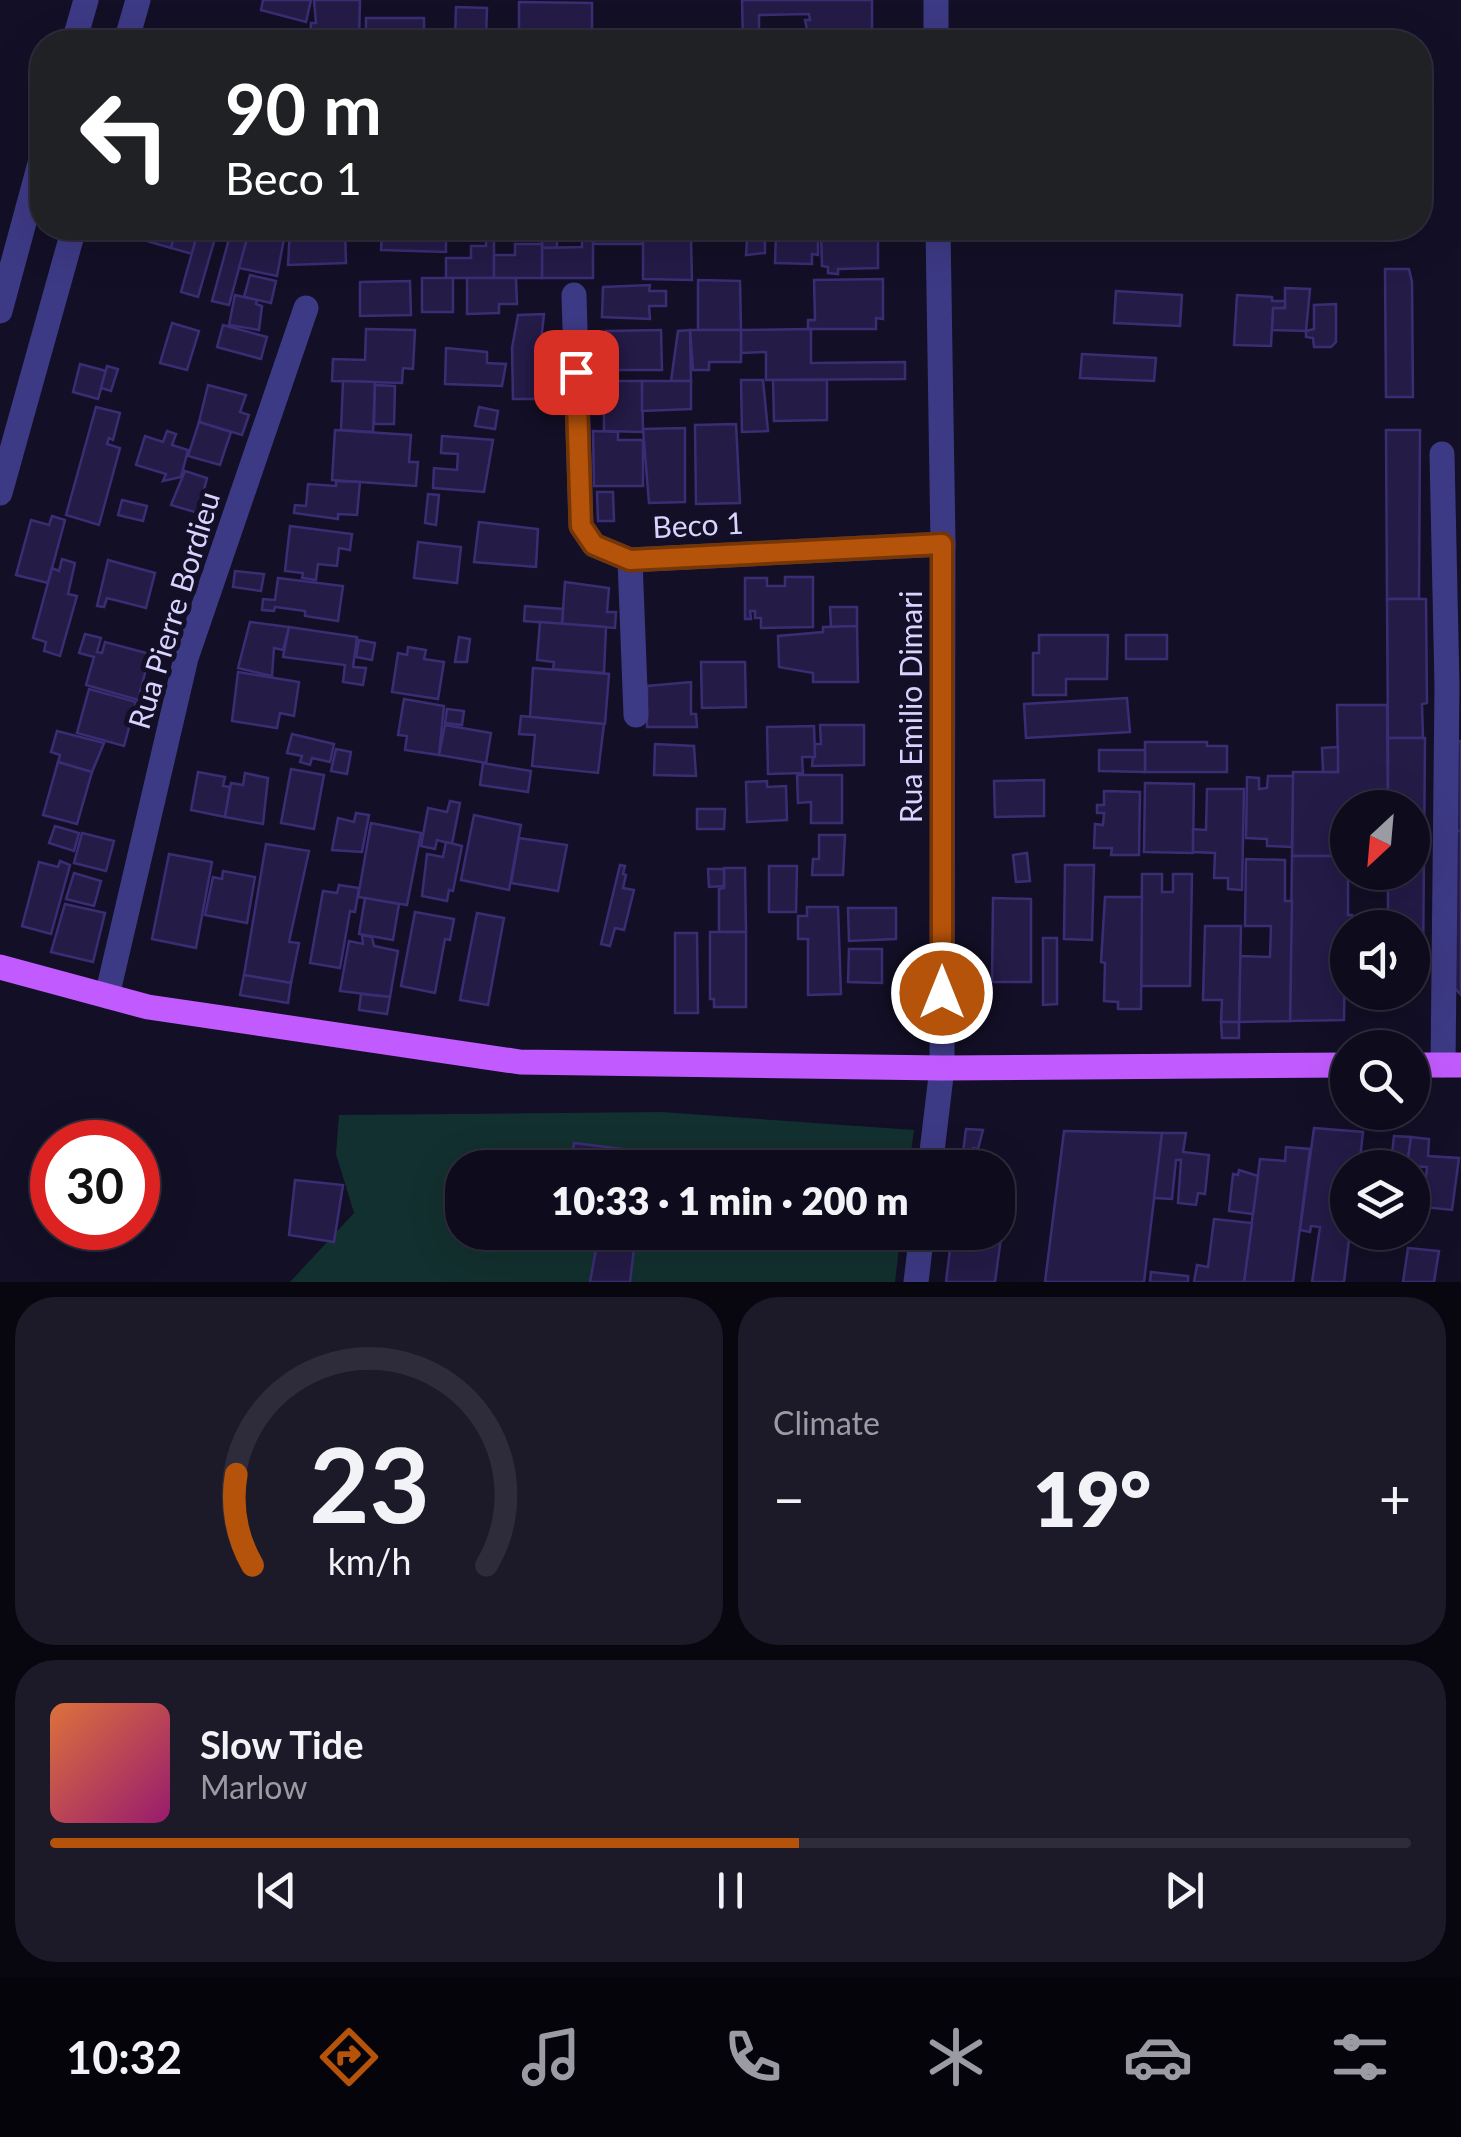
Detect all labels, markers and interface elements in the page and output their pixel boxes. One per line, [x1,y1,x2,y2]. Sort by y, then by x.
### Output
text: 90 m [225,66,382,150]
icon: left [60,70,190,200]
text: Beco 1 [225,151,362,205]
pin [534,330,619,415]
icon: arrive [549,345,604,400]
street label: Rua Pierre Bordieu [120,487,226,733]
street label: Beco 1 [652,504,744,544]
street label: Rua Emilio Dimari [892,591,928,823]
north arrow [1330,790,1430,890]
map controls [1330,790,1430,1250]
button: sound [1330,910,1430,1010]
position arrow [890,941,994,1045]
button: search [1330,1030,1430,1130]
speed limit sign: 30 [30,1120,160,1250]
button: layers [1330,1150,1430,1250]
text: 10:33 · 1 min · 200 m [551,1177,909,1223]
text: Climate [773,1403,880,1442]
text: 23 [309,1420,429,1545]
text: 19° [1033,1453,1151,1543]
text: − [773,1465,805,1531]
text: + [1379,1465,1411,1531]
text: km/h [327,1540,411,1583]
text: Slow Tide [200,1721,363,1767]
text: Marlow [200,1767,307,1806]
icon: previous [249,1863,304,1918]
icon: pause [703,1863,758,1918]
icon: next [1157,1863,1212,1918]
icon: directions [314,2022,384,2092]
icon: music [516,2022,586,2092]
icon: phone [718,2022,788,2092]
icon: climate [921,2022,991,2092]
icon: car [1123,2022,1193,2092]
icon: filters [1325,2022,1395,2092]
text: 10:32 [66,2030,182,2084]

